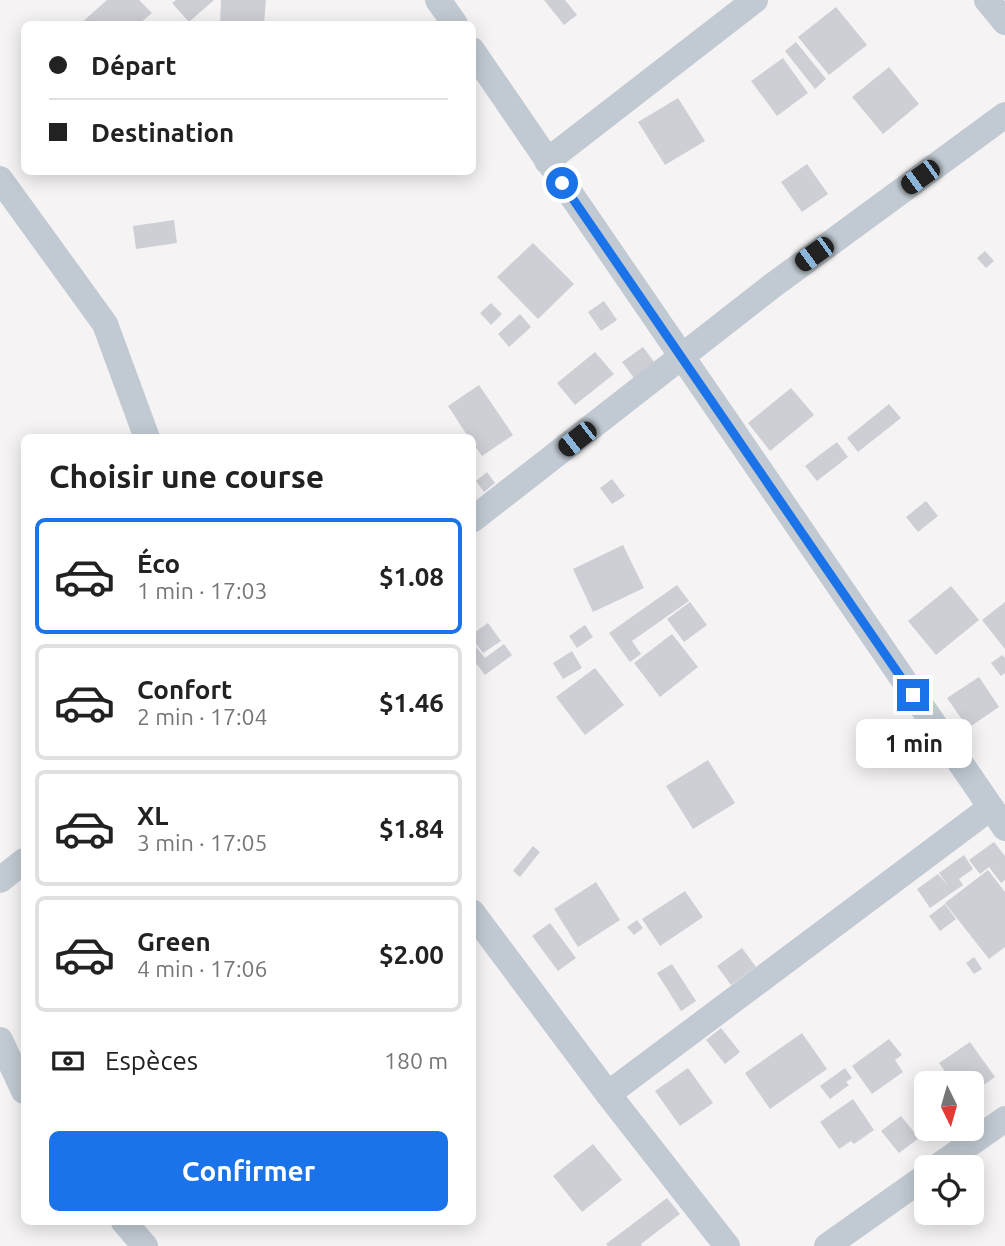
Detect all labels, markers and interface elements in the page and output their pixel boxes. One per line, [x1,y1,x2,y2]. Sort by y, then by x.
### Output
text: Départ [91,51,177,80]
text: Destination [91,118,234,147]
car [897,156,944,198]
route start [546,167,578,199]
car [791,233,838,275]
car [554,418,601,460]
text: Choisir une course [49,458,324,494]
icon: car [53,545,116,608]
text: Éco [137,549,180,578]
text: $1.08 [379,562,444,591]
text: 1 min · 17:03 [137,578,268,603]
icon: car [53,671,116,734]
text: Confort [137,675,232,704]
route end [897,679,929,711]
text: $1.46 [379,688,444,717]
text: 2 min · 17:04 [137,704,268,729]
callout: 1 min [855,720,971,768]
text: 1 min [885,731,943,756]
icon: car [53,797,116,860]
text: XL [137,801,168,830]
text: $1.84 [379,814,444,843]
text: 3 min · 17:05 [137,830,268,855]
icon: car [53,923,116,986]
text: Green [137,927,211,956]
text: $2.00 [379,940,444,969]
text: 4 min · 17:06 [137,956,268,981]
icon: cash [49,1042,87,1080]
text: Espèces [105,1046,198,1075]
text: 180 m [384,1048,448,1073]
north arrow [914,1071,984,1141]
map controls [914,1071,984,1225]
button: Confirmer [49,1131,448,1211]
button: locate [914,1155,984,1225]

